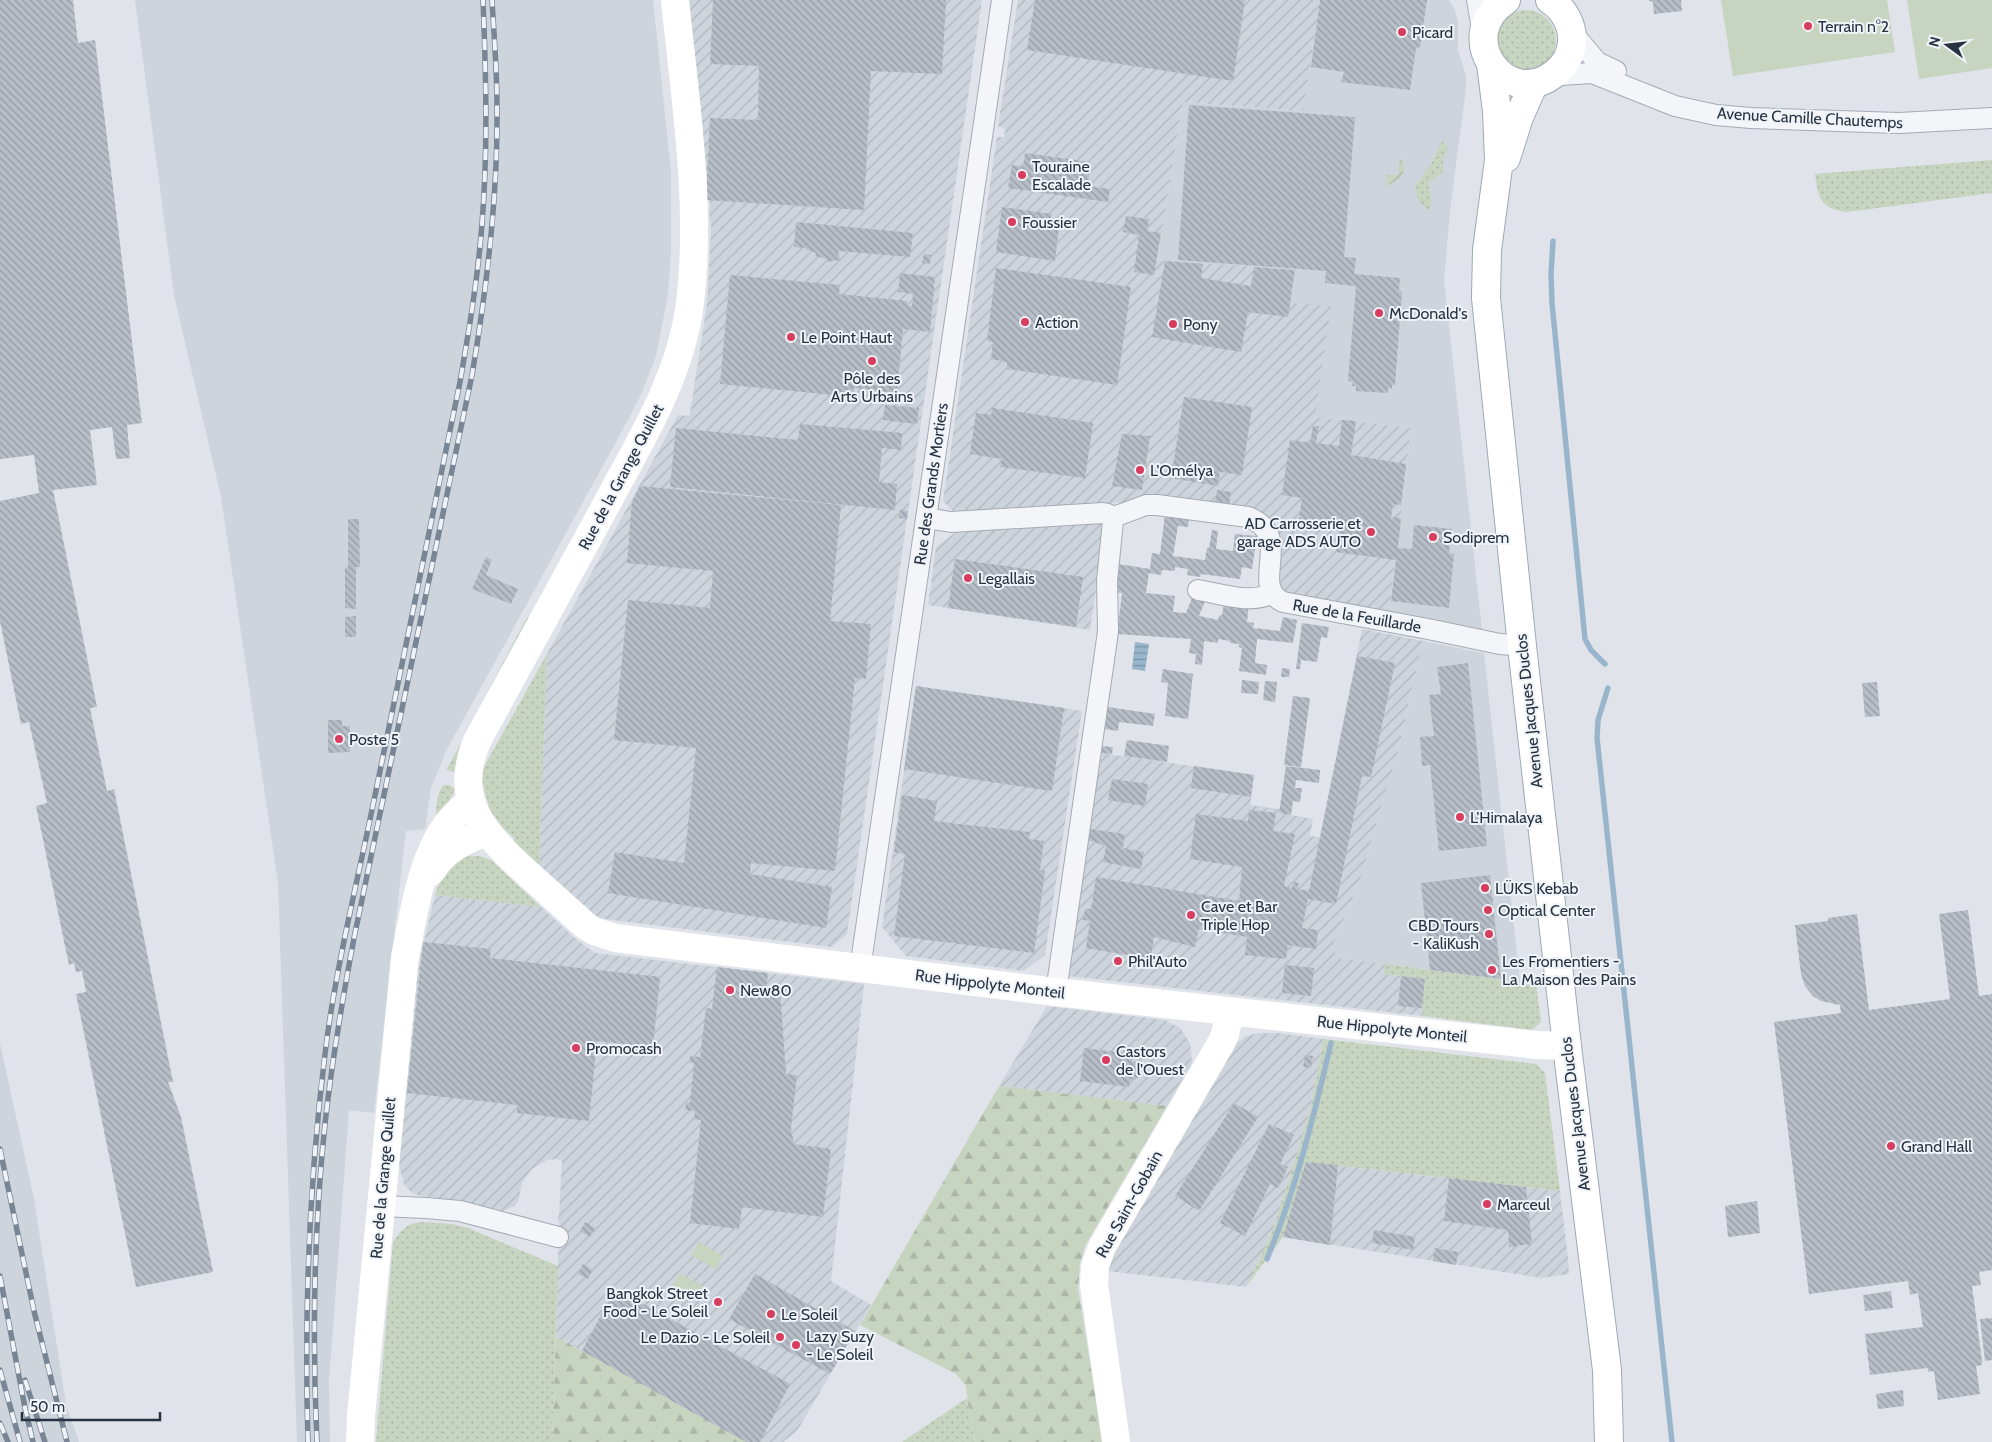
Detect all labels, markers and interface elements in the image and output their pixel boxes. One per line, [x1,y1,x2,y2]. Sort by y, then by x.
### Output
place label: Terrain n°2 [1818,17,1889,36]
marker: Terrain n°2 [1802,20,1814,32]
north arrow [1922,20,1972,70]
place label: Picard [1412,23,1453,42]
marker: Picard [1396,26,1408,38]
text: N [1924,35,1944,49]
street label: Avenue Camille Chautemps [1717,104,1904,132]
place label: Touraine Escalade [1032,157,1091,194]
marker: Touraine Escalade [1016,169,1028,181]
place label: Foussier [1022,213,1078,232]
marker: Foussier [1006,216,1018,228]
place label: McDonald's [1389,304,1468,323]
marker: McDonald's [1373,307,1385,319]
place label: Action [1035,313,1079,332]
place label: Pony [1183,315,1218,334]
marker: Action [1019,316,1031,328]
marker: Pony [1167,318,1179,330]
place label: Le Point Haut [801,328,893,347]
marker: Le Point Haut [785,331,797,343]
marker: Pôle des Arts Urbains [866,355,878,367]
place label: Pôle des Arts Urbains [831,369,914,406]
street label: Rue de la Grange Quillet [574,400,668,553]
street label: Rue des Grands Mortiers [910,401,952,566]
place label: L'Omélya [1150,461,1213,480]
marker: L'Omélya [1134,464,1146,476]
place label: AD Carrosserie et garage ADS AUTO [1237,514,1362,551]
marker: AD Carrosserie et garage ADS AUTO [1365,526,1377,538]
place label: Sodiprem [1443,528,1509,547]
marker: Sodiprem [1427,531,1439,543]
place label: Legallais [978,569,1035,588]
marker: Legallais [962,572,974,584]
street label: Rue de la Feuillarde [1291,595,1423,637]
street label: Avenue Jacques Duclos [1511,633,1547,789]
place label: Poste 5 [349,730,399,749]
marker: Poste 5 [333,733,345,745]
place label: L'Himalaya [1470,808,1543,827]
marker: L'Himalaya [1454,811,1466,823]
place label: LÜKS Kebab [1495,879,1578,898]
marker: LÜKS Kebab [1479,882,1491,894]
place label: Cave et Bar Triple Hop [1201,897,1278,934]
place label: Optical Center [1498,901,1596,920]
marker: Optical Center [1482,904,1494,916]
marker: Cave et Bar Triple Hop [1185,909,1197,921]
place label: CBD Tours - KaliKush [1408,916,1479,953]
marker: CBD Tours - KaliKush [1483,928,1495,940]
place label: Phil'Auto [1128,952,1187,971]
place label: Les Fromentiers - La Maison des Pains [1502,952,1636,989]
marker: Phil'Auto [1112,955,1124,967]
marker: Les Fromentiers - La Maison des Pains [1486,964,1498,976]
street label: Rue Hippolyte Monteil [914,965,1066,1003]
place label: New80 [740,981,792,1000]
marker: New80 [724,984,736,996]
street label: Rue Hippolyte Monteil [1316,1012,1468,1046]
street label: Avenue Jacques Duclos [1556,1035,1594,1192]
place label: Promocash [586,1039,662,1058]
marker: Promocash [570,1042,582,1054]
place label: Castors de l'Ouest [1116,1042,1184,1079]
marker: Castors de l'Ouest [1100,1054,1112,1066]
street label: Rue de la Grange Quillet [366,1096,400,1260]
place label: Grand Hall [1901,1137,1972,1156]
marker: Grand Hall [1885,1140,1897,1152]
street label: Rue Saint-Gobain [1092,1147,1166,1261]
place label: Marceul [1497,1195,1550,1214]
marker: Marceul [1481,1198,1493,1210]
place label: Bangkok Street Food - Le Soleil [603,1284,709,1321]
marker: Bangkok Street Food - Le Soleil [712,1296,724,1308]
place label: Le Soleil [781,1305,838,1324]
marker: Le Soleil [765,1308,777,1320]
place label: Lazy Suzy - Le Soleil [806,1327,874,1364]
place label: Le Dazio - Le Soleil [641,1328,770,1347]
marker: Le Dazio - Le Soleil [774,1331,786,1343]
marker: Lazy Suzy - Le Soleil [790,1339,802,1351]
scale bar [22,1390,160,1422]
text: 50 m [30,1398,65,1416]

